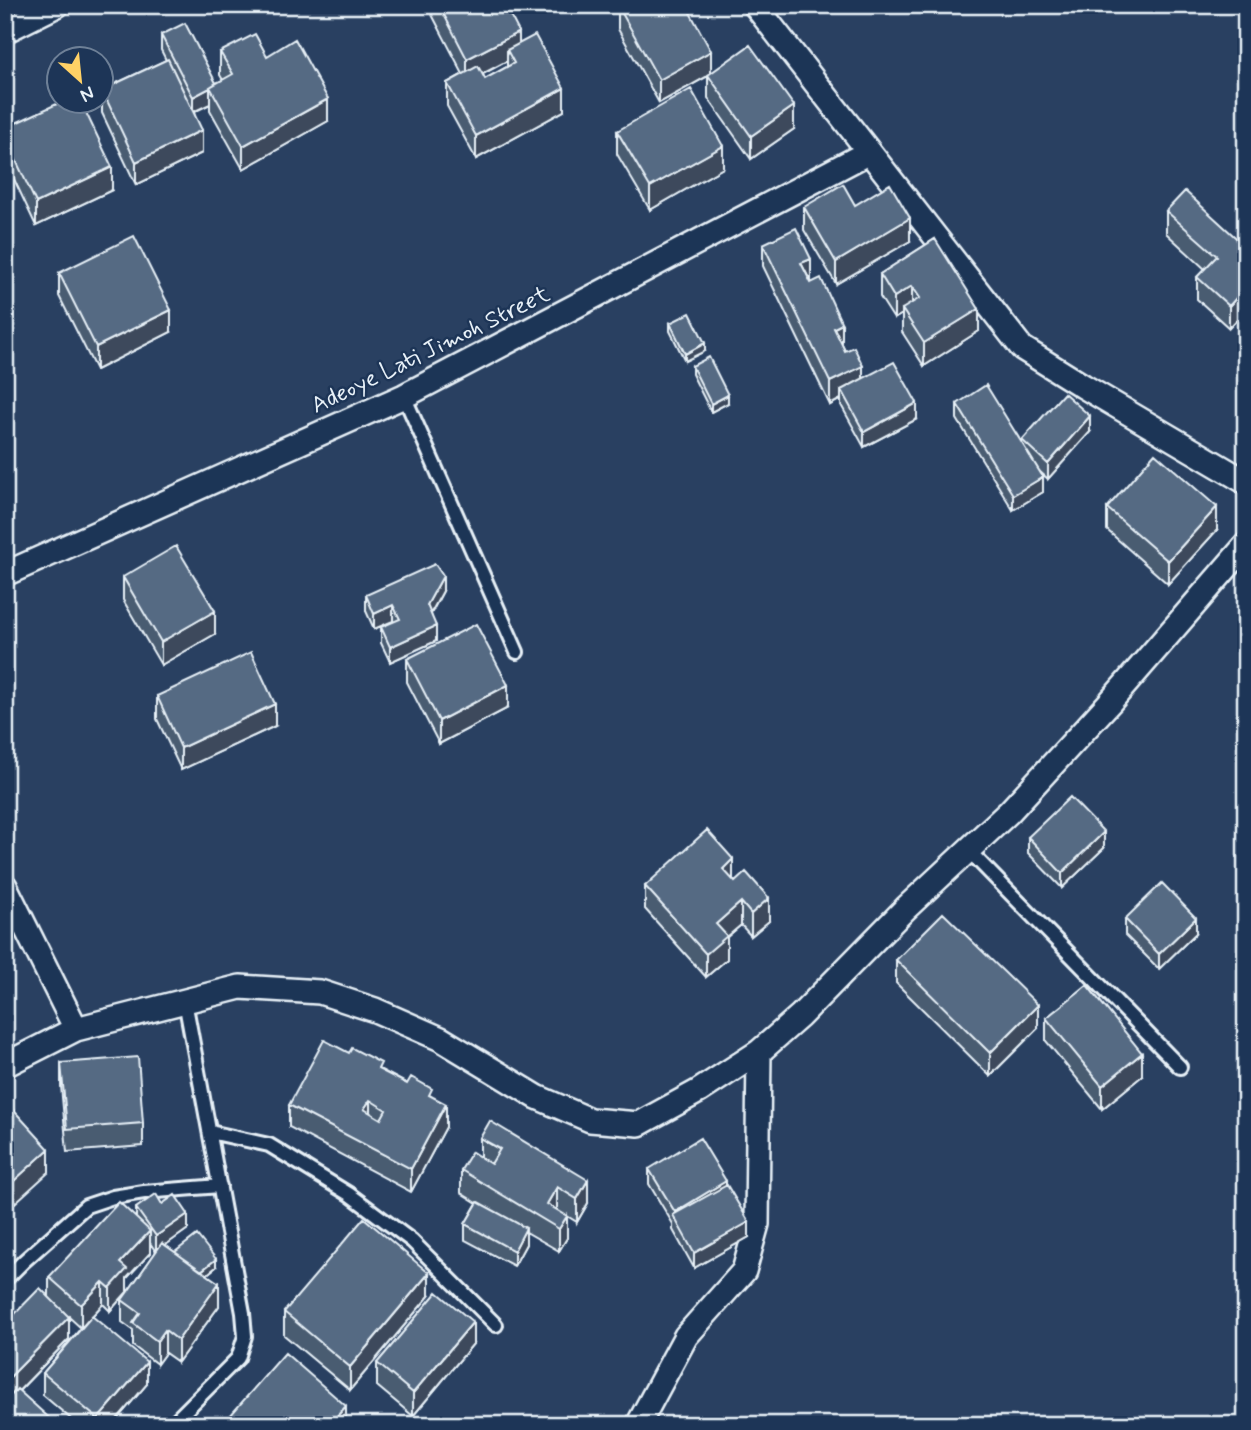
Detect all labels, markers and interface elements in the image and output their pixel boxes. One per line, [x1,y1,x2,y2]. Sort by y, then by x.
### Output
north arrow [46,46,116,116]
text: N [76,80,98,108]
street label: Adeoye Lati Jimoh Street [306,279,555,422]

